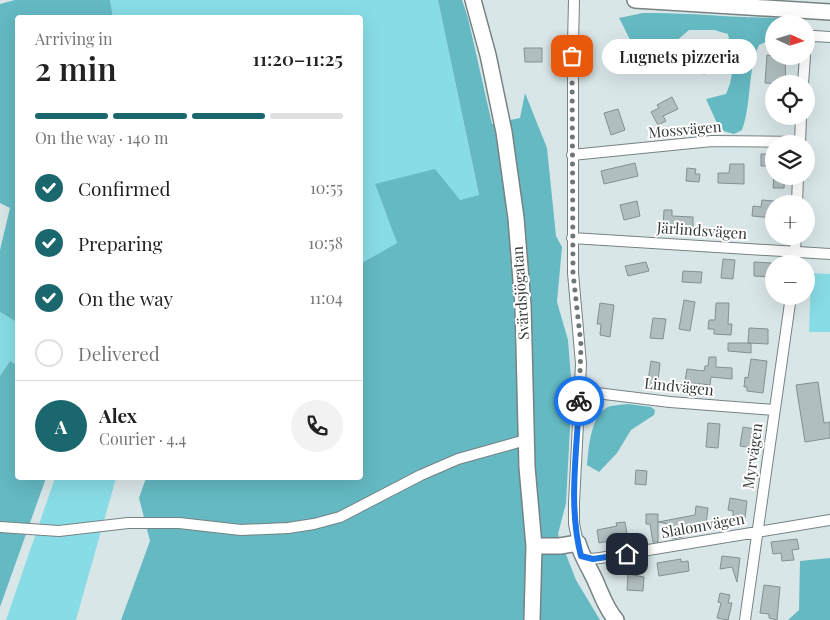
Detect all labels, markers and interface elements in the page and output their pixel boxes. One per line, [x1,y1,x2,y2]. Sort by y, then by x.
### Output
north arrow [765,15,815,65]
map controls [765,15,815,305]
text: Arriving in [35,28,113,49]
pin [551,35,593,77]
callout: Lugnets pizzeria [602,38,757,74]
icon: bag [558,42,586,70]
text: 11:20–11:25 [253,45,343,71]
text: 2 min [35,46,117,89]
text: Lugnets pizzeria [619,46,740,67]
button: locate [765,75,815,125]
street label: Mossvägen [647,116,722,142]
text: On the way · 140 m [35,127,168,148]
button: layers [765,135,815,185]
icon: check [35,174,63,202]
text: Confirmed [78,175,171,201]
text: 10:55 [310,177,343,198]
button: + [765,195,815,245]
street label: Järlindsvägen [655,217,748,243]
icon: check [35,229,63,257]
text: Preparing [78,230,163,256]
text: 10:58 [308,232,343,253]
street label: Svärdsjögatan [507,246,533,341]
button: − [765,255,815,305]
icon: check [35,284,63,312]
text: On the way [78,285,173,311]
text: 11:04 [309,287,343,308]
text: Delivered [78,340,160,366]
street label: Lindvägen [643,372,715,400]
courier [554,376,604,426]
icon: bike [565,387,593,415]
button: phone [291,400,343,452]
text: Alex [99,402,137,428]
text: A [55,413,67,439]
street label: Myrvägen [738,422,767,490]
text: Courier · 4.4 [99,428,186,449]
street label: Slalomvägen [660,508,746,542]
pin [606,533,648,575]
icon: home [613,540,641,568]

